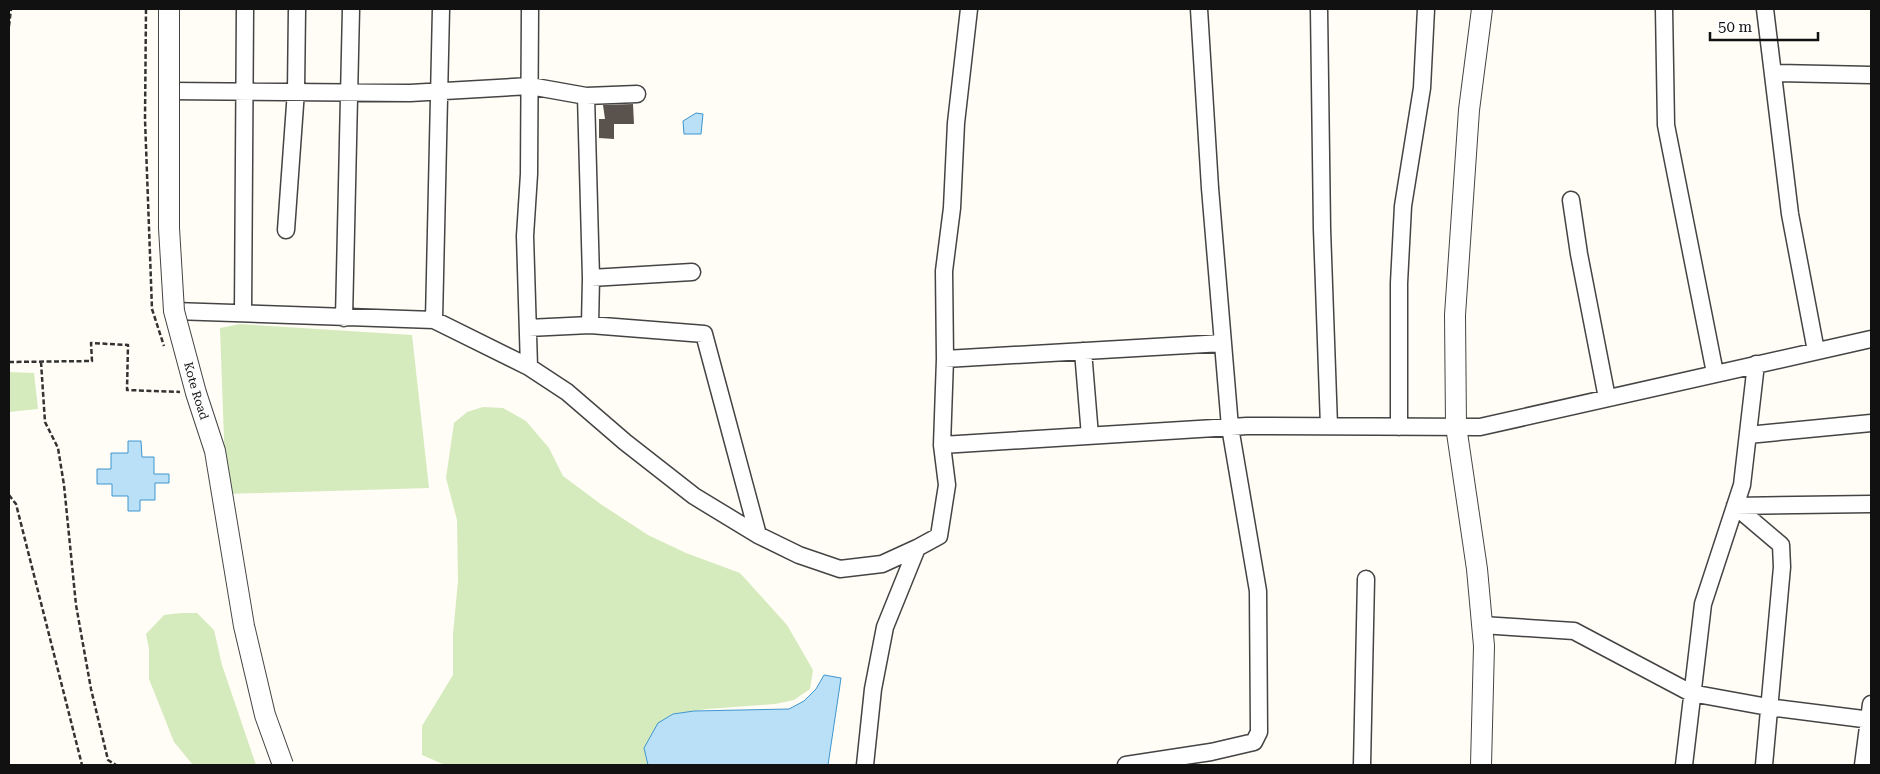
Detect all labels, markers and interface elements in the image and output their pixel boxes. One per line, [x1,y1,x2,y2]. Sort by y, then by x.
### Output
scale bar [1710,10,1818,42]
text: 50 m [1718,18,1753,36]
street label: Kote Road [181,361,211,422]

